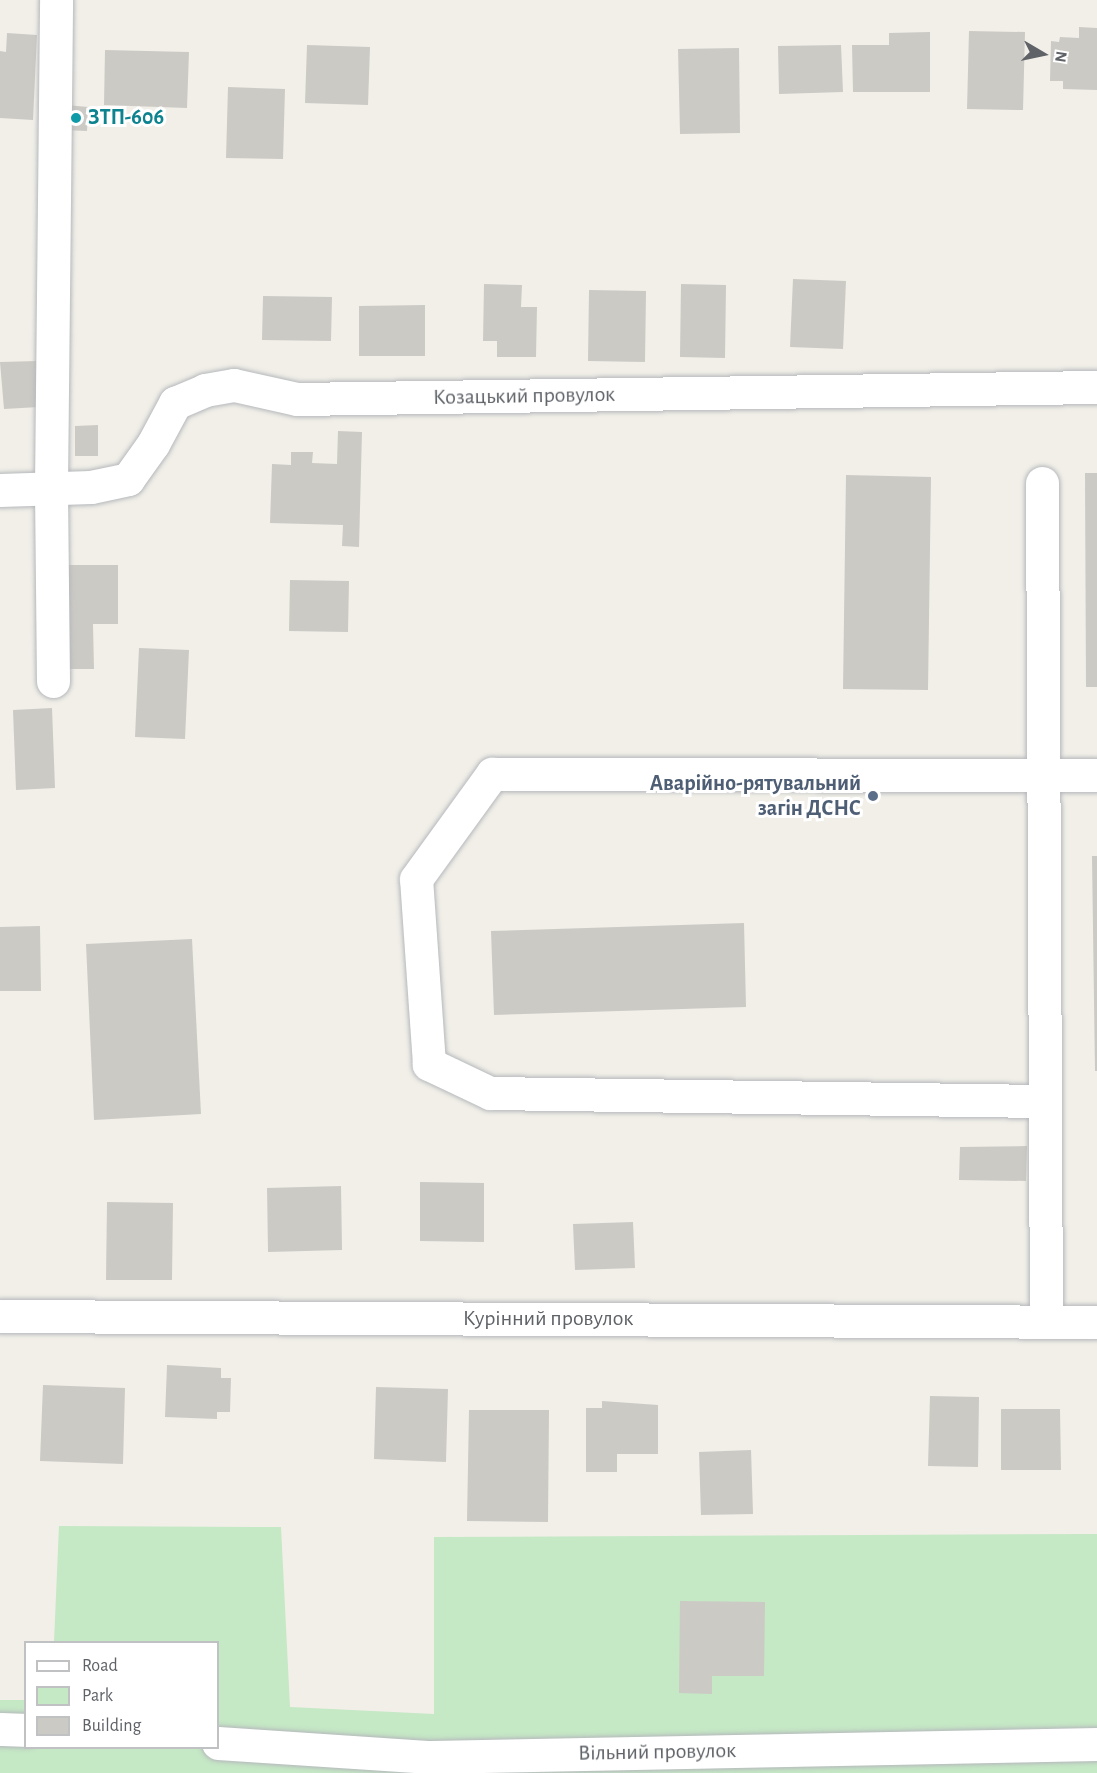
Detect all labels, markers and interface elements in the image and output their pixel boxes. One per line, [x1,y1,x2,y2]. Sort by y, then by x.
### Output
north arrow [1013,24,1073,84]
text: N [1052,50,1070,64]
place label: ЗТП-606 [88,105,164,131]
marker: ЗТП-606 [69,111,83,125]
street label: Козацький провулок [433,381,615,411]
place label: Аварійно-рятувальний загін ДСНС [650,770,861,822]
marker: Аварійно-рятувальний загін ДСНС [866,789,880,803]
street label: Курінний провулок [463,1306,633,1332]
legend [24,1641,219,1749]
text: Road [82,1657,118,1675]
text: Park [82,1687,113,1705]
text: Building [82,1717,141,1735]
street label: Вільний провулок [578,1737,736,1767]

